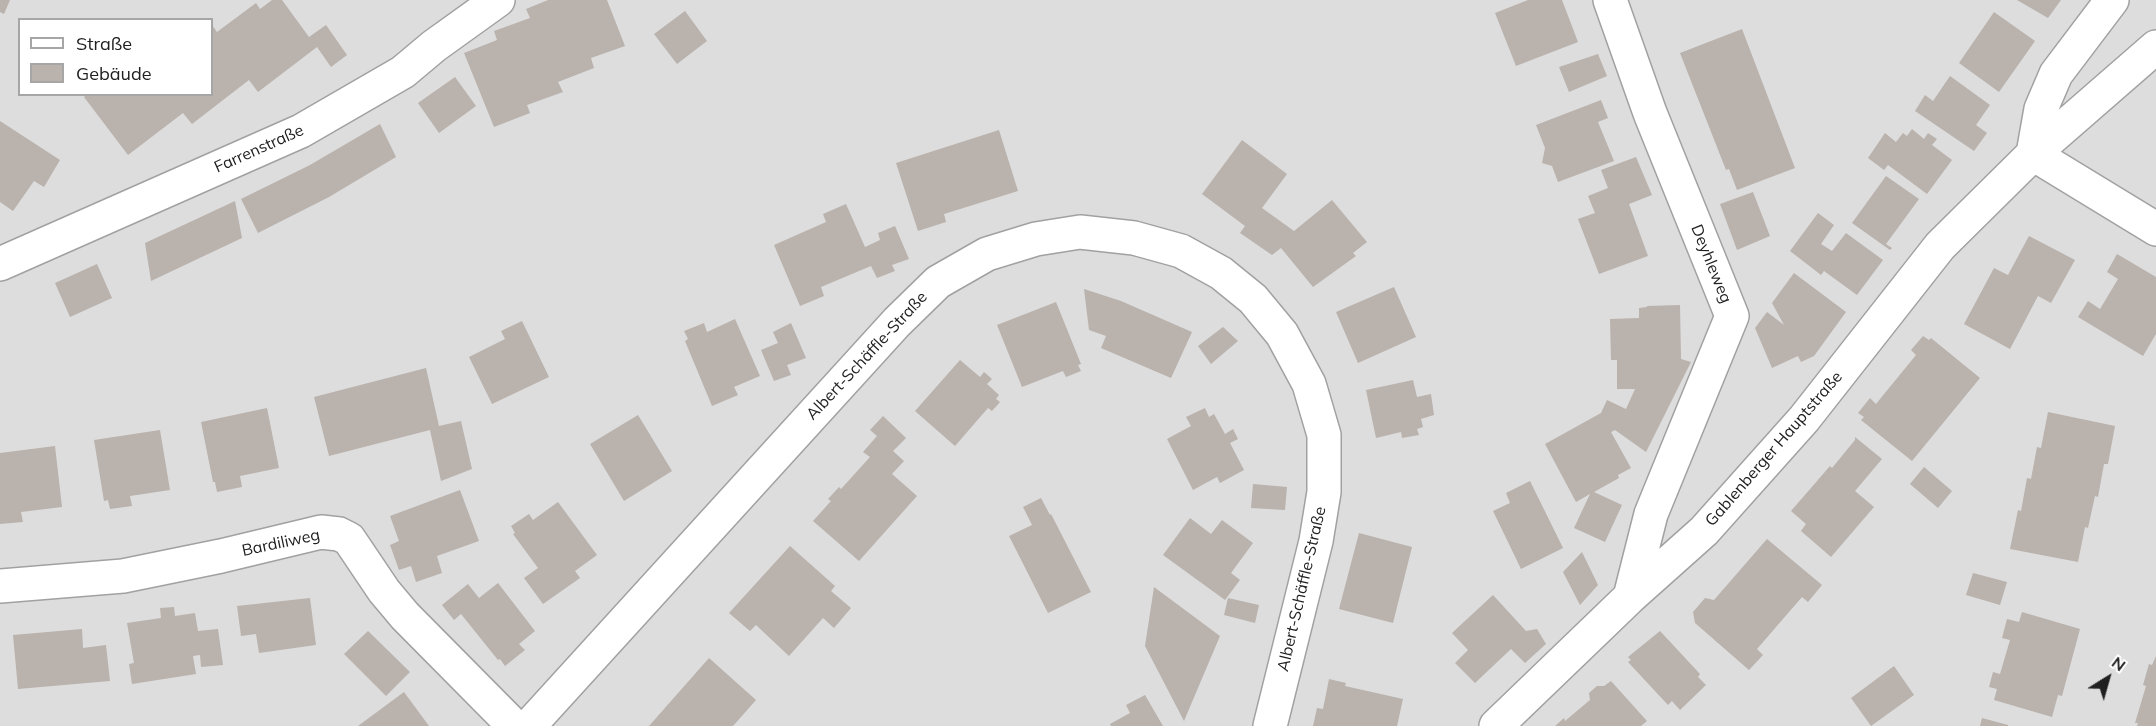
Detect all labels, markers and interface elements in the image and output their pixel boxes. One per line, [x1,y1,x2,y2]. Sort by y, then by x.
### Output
legend [18,18,213,96]
text: Straße [76,32,132,55]
text: Gebäude [76,62,152,85]
street label: Farrenstraße [211,121,307,177]
street label: Deyhleweg [1687,222,1735,306]
street label: Albert-Schäffle-Straße [803,288,931,424]
street label: Gablenberger Hauptstraße [1701,368,1847,530]
street label: Albert-Schäffle-Straße [1274,505,1330,673]
street label: Bardiliweg [240,525,322,561]
north arrow [2078,648,2138,708]
text: N [2108,652,2130,675]

